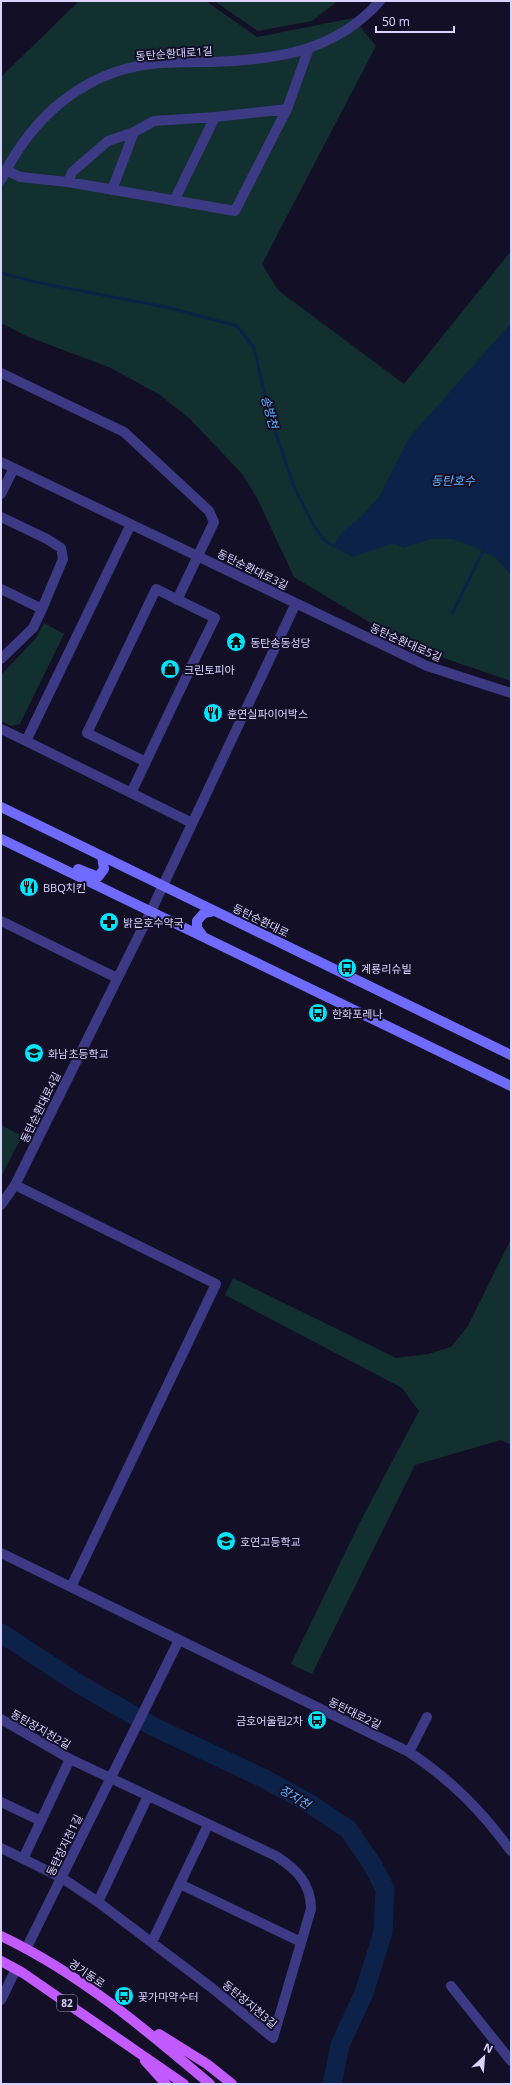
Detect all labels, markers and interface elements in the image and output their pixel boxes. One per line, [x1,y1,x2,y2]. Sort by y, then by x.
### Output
scale bar [376,8,454,34]
text: 50 m [382,13,410,30]
street label: 동탄순환대로1길 [135,43,213,63]
water label: 송방천 [258,394,283,432]
water label: 동탄호수 [431,472,476,489]
street label: 동탄순환대로3길 [215,545,291,593]
street label: 동탄순환대로5길 [368,619,444,665]
temple icon: 동탄송동성당 [225,631,247,653]
place label: 동탄송동성당 [250,635,311,650]
shop icon: 크린토피아 [159,658,181,680]
place label: 크린토피아 [184,662,235,677]
restaurant icon: 훈연실파이어박스 [202,702,224,724]
place label: 훈연실파이어박스 [227,706,308,721]
restaurant icon: BBQ치킨 [18,876,40,898]
place label: BBQ치킨 [43,880,86,895]
street label: 동탄순환대로 [230,900,292,940]
pharmacy icon: 밝은호수약국 [98,911,120,933]
place label: 밝은호수약국 [123,915,184,930]
bus stop icon: 계룡리슈빌 [336,957,358,979]
place label: 계룡리슈빌 [361,961,412,976]
bus stop icon: 한화포레나 [307,1002,329,1024]
place label: 한화포레나 [332,1006,383,1021]
school or university icon: 화남초등학교 [23,1042,45,1064]
place label: 화남초등학교 [48,1046,109,1061]
street label: 동탄순환대로4길 [16,1069,64,1145]
school or university icon: 호연고등학교 [215,1530,237,1552]
place label: 호연고등학교 [240,1534,301,1549]
street label: 동탄대로2길 [326,1694,384,1732]
street label: 동탄장지천2길 [8,1706,74,1752]
bus stop icon: 금호어울림2차 [306,1709,328,1731]
place label: 금호어울림2차 [236,1713,303,1728]
water label: 장지천 [276,1781,315,1814]
street label: 동탄장지천1길 [43,1812,85,1878]
street label: 경기동로 [66,1955,108,1991]
street label: 동탄장지천3길 [220,1977,280,2031]
bus stop icon: 꽃가마약수터 [113,1985,135,2007]
place label: 꽃가마약수터 [138,1989,199,2004]
road number: 82 [57,1995,77,2011]
north arrow [464,2037,504,2077]
text: N [481,2039,496,2056]

